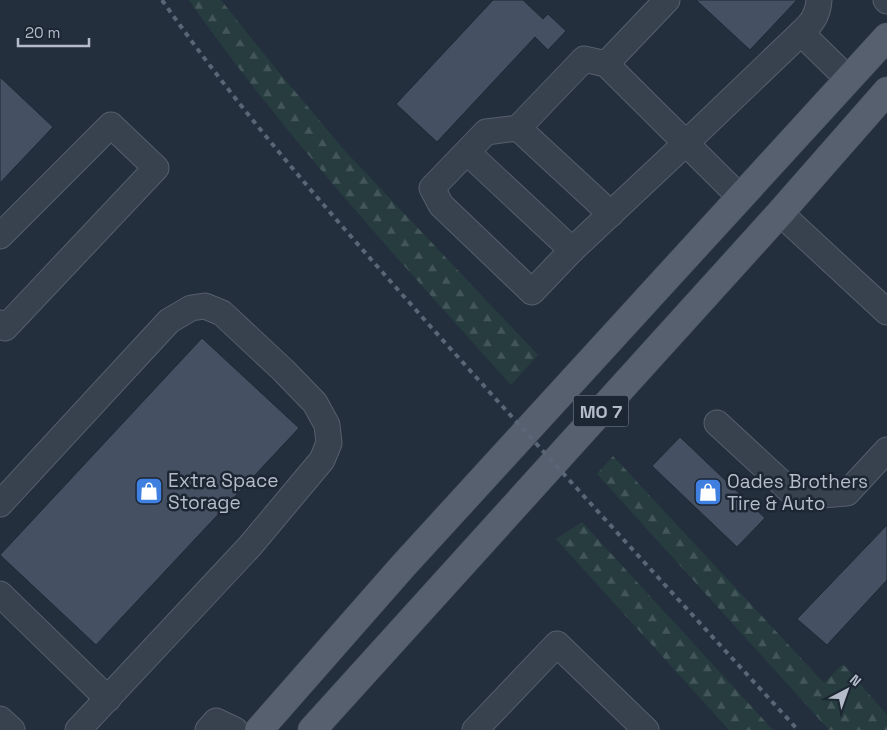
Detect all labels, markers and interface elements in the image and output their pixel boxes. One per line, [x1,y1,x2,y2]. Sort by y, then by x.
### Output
scale bar [18,15,89,47]
text: 20 m [25,23,60,42]
road number: MO 7 [574,396,628,426]
place label: Extra Space Storage [168,468,279,515]
place label: Oades Brothers Tire & Auto [727,469,868,516]
shop icon: Extra Space Storage [134,476,164,506]
shop icon: Oades Brothers Tire & Auto [693,477,723,507]
north arrow [822,665,872,715]
text: N [846,670,865,690]

